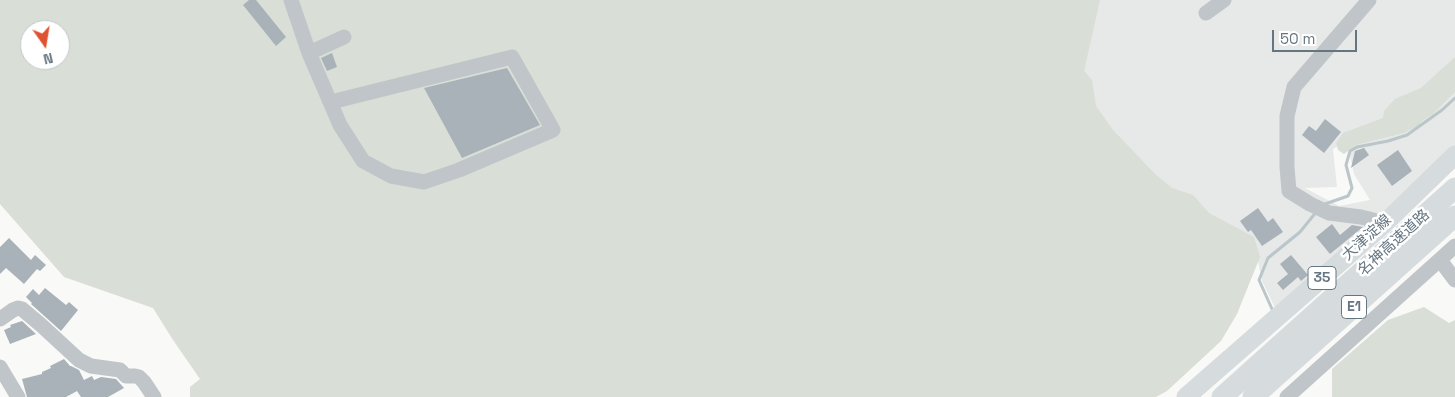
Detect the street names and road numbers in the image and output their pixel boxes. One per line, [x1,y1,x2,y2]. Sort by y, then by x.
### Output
street label: 名神高速道路 [1355,206,1433,280]
street label: 大津淀線 [1339,211,1395,265]
road number: 35 [1308,266,1336,290]
road number: E1 [1342,296,1366,318]

